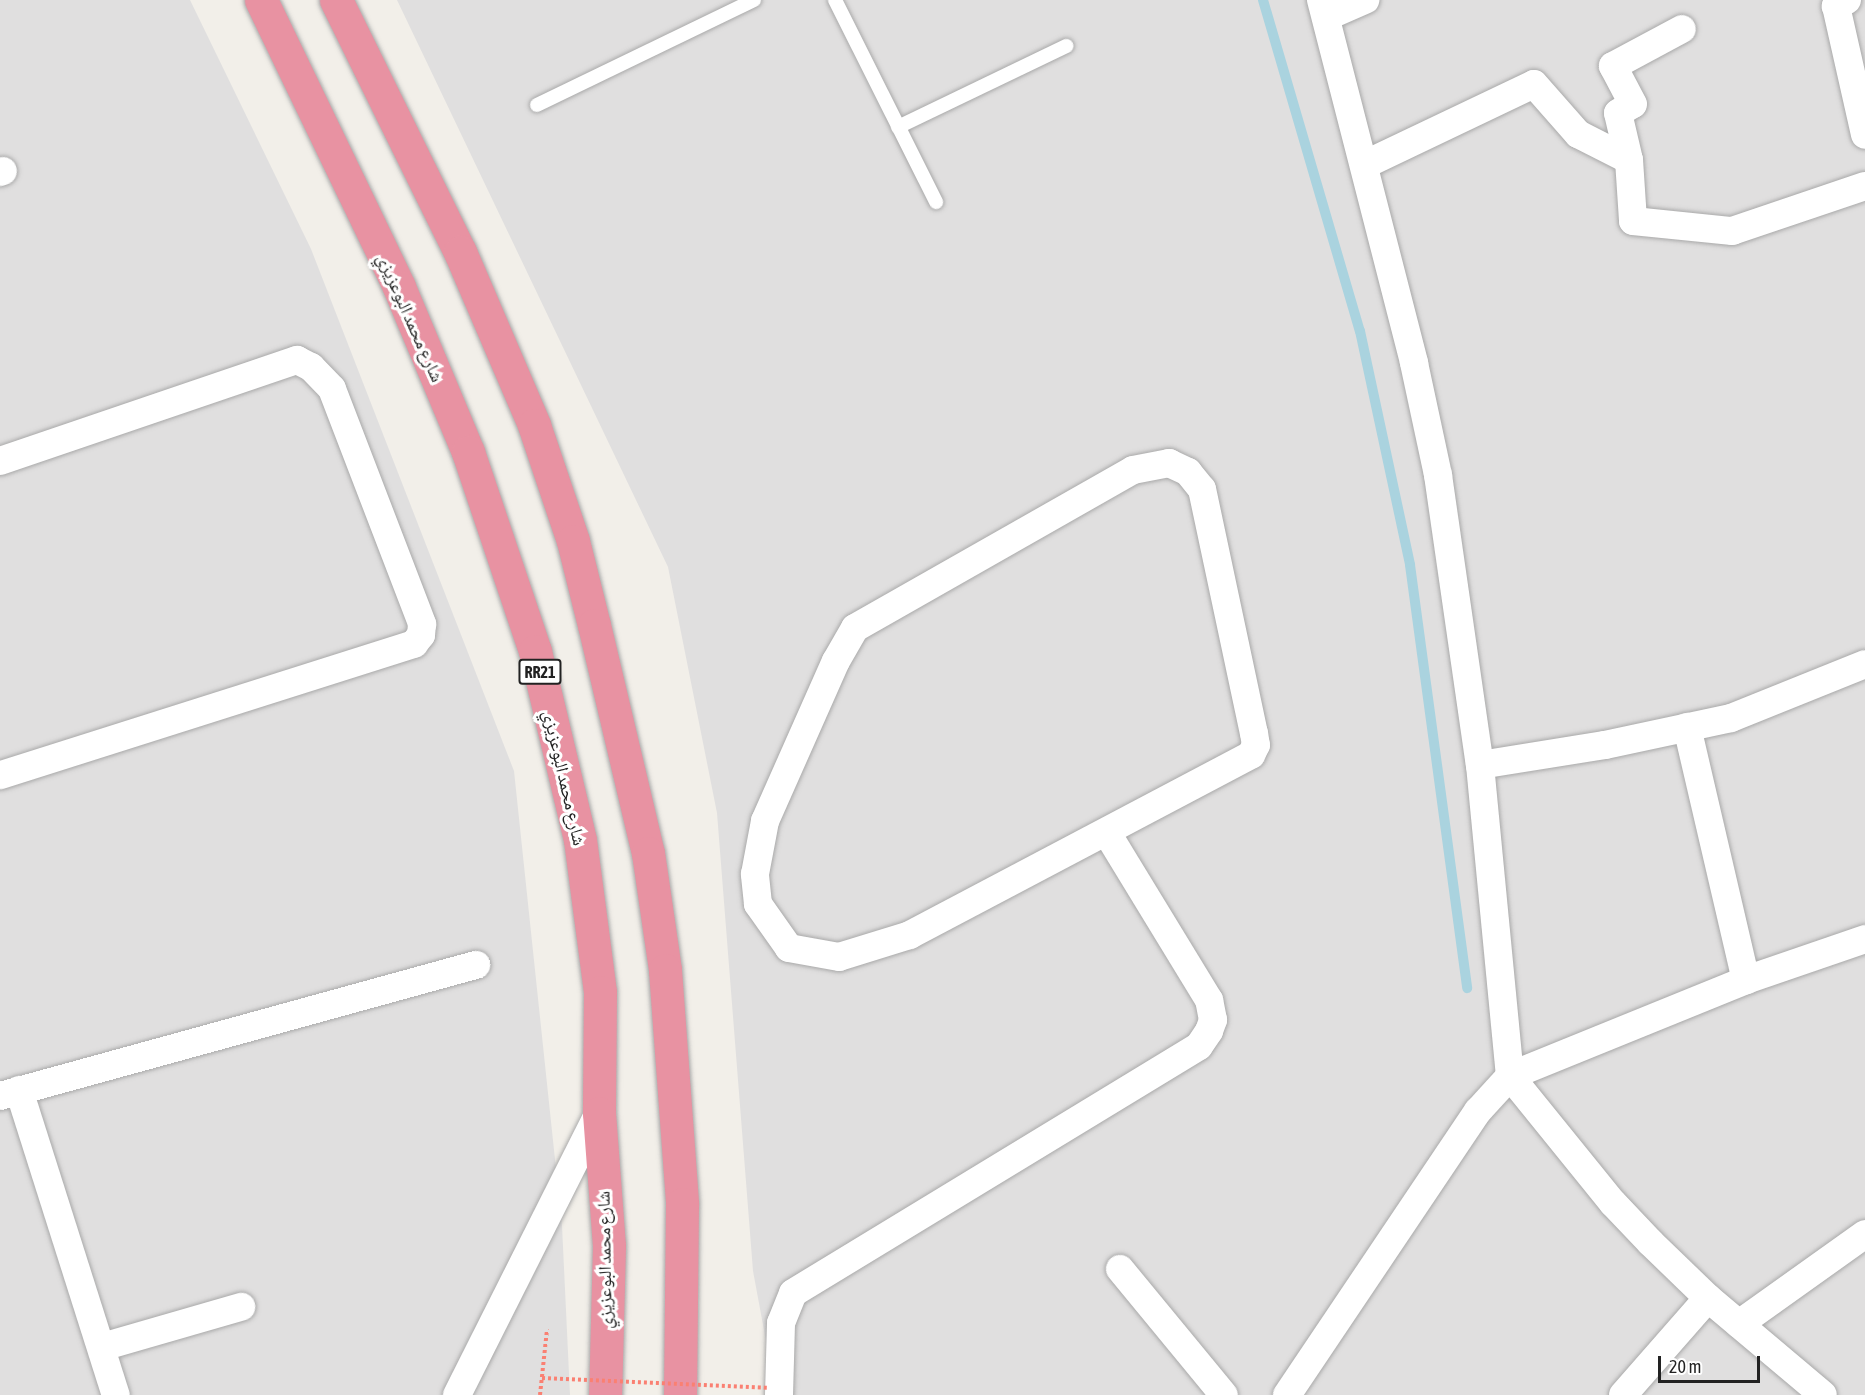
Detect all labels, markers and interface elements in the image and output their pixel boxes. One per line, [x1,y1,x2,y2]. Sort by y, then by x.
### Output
street label: شارع محمد البوعزيزي [372,251,448,385]
road number: RR21 [518,659,562,685]
street label: شارع محمد البوعزيزي [538,708,590,848]
street label: شارع محمد البوعزيزي [593,1191,617,1329]
scale bar [1661,1344,1763,1382]
text: 20 m [1669,1356,1701,1377]

